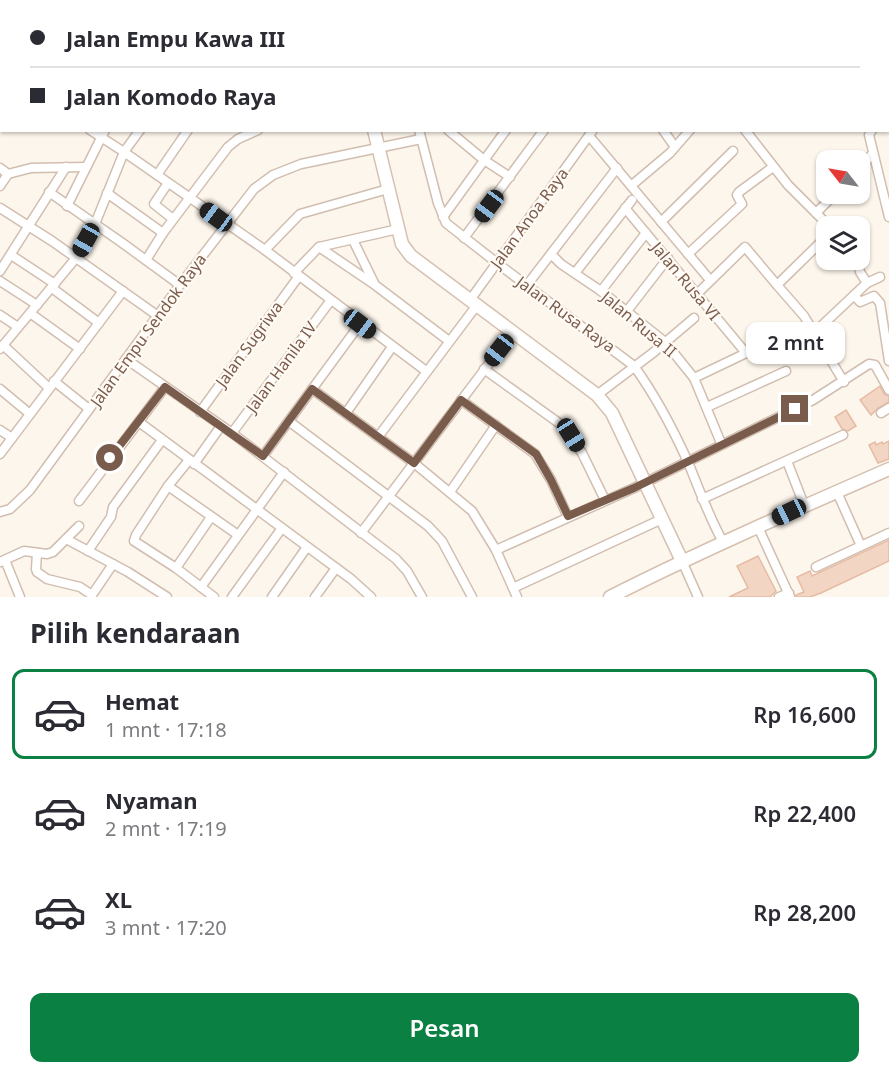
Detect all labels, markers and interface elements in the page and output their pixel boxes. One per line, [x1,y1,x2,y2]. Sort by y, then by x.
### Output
text: Jalan Empu Kawa III [66,23,285,53]
text: Jalan Komodo Raya [66,81,277,111]
north arrow [816,150,870,204]
map controls [816,150,870,270]
street label: Jalan Anoa Raya [484,163,573,274]
car [471,186,507,226]
car [196,199,236,235]
button: layers [816,216,870,270]
car [69,220,103,260]
street label: Jalan Rusa VI [645,236,725,325]
street label: Jalan Empu Sendok Raya [84,249,211,413]
street label: Jalan Rusa Raya [511,269,620,357]
street label: Jalan Rusa II [595,285,681,362]
street label: Jalan Sugriwa [209,297,288,393]
car [340,306,380,342]
street label: Jalan Hanila IV [239,317,322,419]
callout: 2 mnt [746,322,844,364]
text: 2 mnt [767,329,824,356]
car [481,330,517,370]
route end [781,395,808,422]
car [554,415,588,455]
route start [96,444,123,471]
car [769,496,809,528]
text: Pilih kendaraan [30,614,241,651]
text: Hemat [105,686,179,716]
icon: car [33,687,87,741]
text: Rp 16,600 [753,699,856,729]
text: 1 mnt · 17:18 [105,716,227,743]
text: Nyaman [105,785,198,815]
icon: car [33,786,87,840]
text: Rp 22,400 [753,798,856,828]
text: 2 mnt · 17:19 [105,815,227,842]
text: XL [105,884,132,914]
icon: car [33,885,87,939]
text: Rp 28,200 [753,897,856,927]
text: 3 mnt · 17:20 [105,914,227,941]
button: Pesan [30,993,859,1062]

